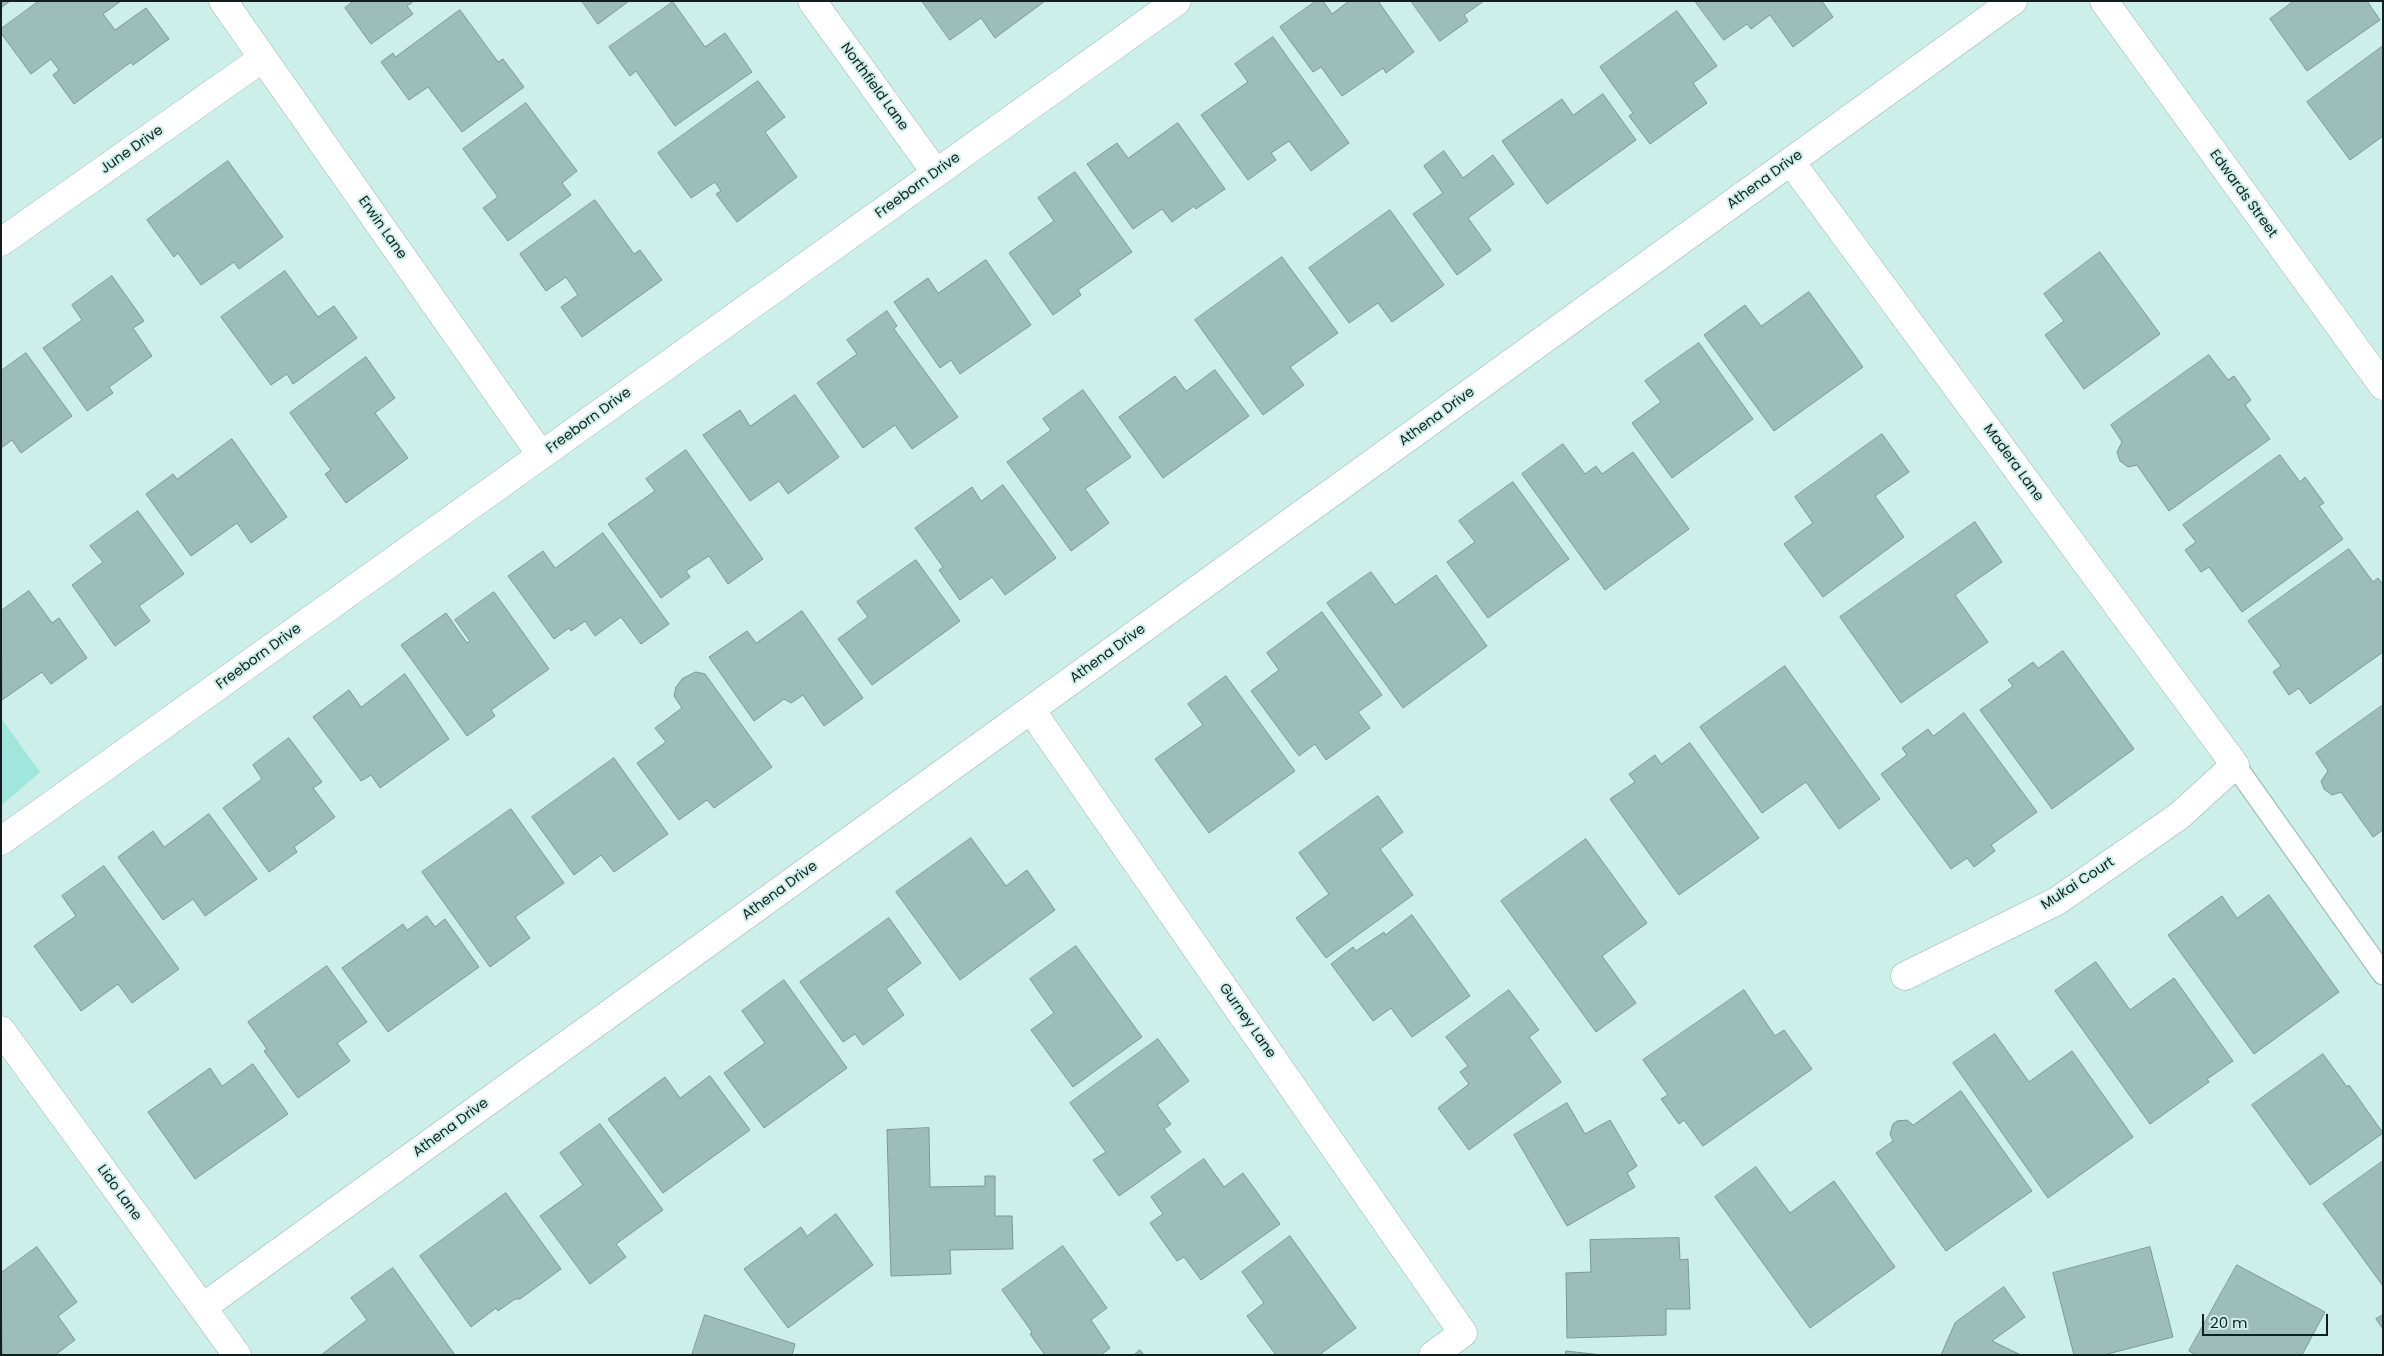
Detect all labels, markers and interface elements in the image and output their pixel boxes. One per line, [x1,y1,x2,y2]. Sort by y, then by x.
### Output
street label: Northfield Lane [836,40,912,134]
street label: June Drive [97,122,167,178]
street label: Athena Drive [1724,147,1806,213]
street label: Edwards Street [2206,147,2280,241]
street label: Freeborn Drive [872,149,964,223]
street label: Erwin Lane [354,193,410,263]
street label: Freeborn Drive [543,384,635,458]
street label: Athena Drive [1396,384,1478,450]
street label: Madera Lane [1979,421,2047,505]
street label: Freeborn Drive [213,620,305,694]
street label: Athena Drive [1067,621,1149,687]
street label: Mukai Court [2038,854,2118,914]
street label: Athena Drive [739,858,821,924]
street label: Gurney Lane [1215,980,1279,1062]
street label: Athena Drive [410,1095,492,1161]
street label: Lido Lane [93,1162,145,1224]
scale bar [2204,1304,2330,1336]
text: 20 m [2210,1312,2248,1333]

